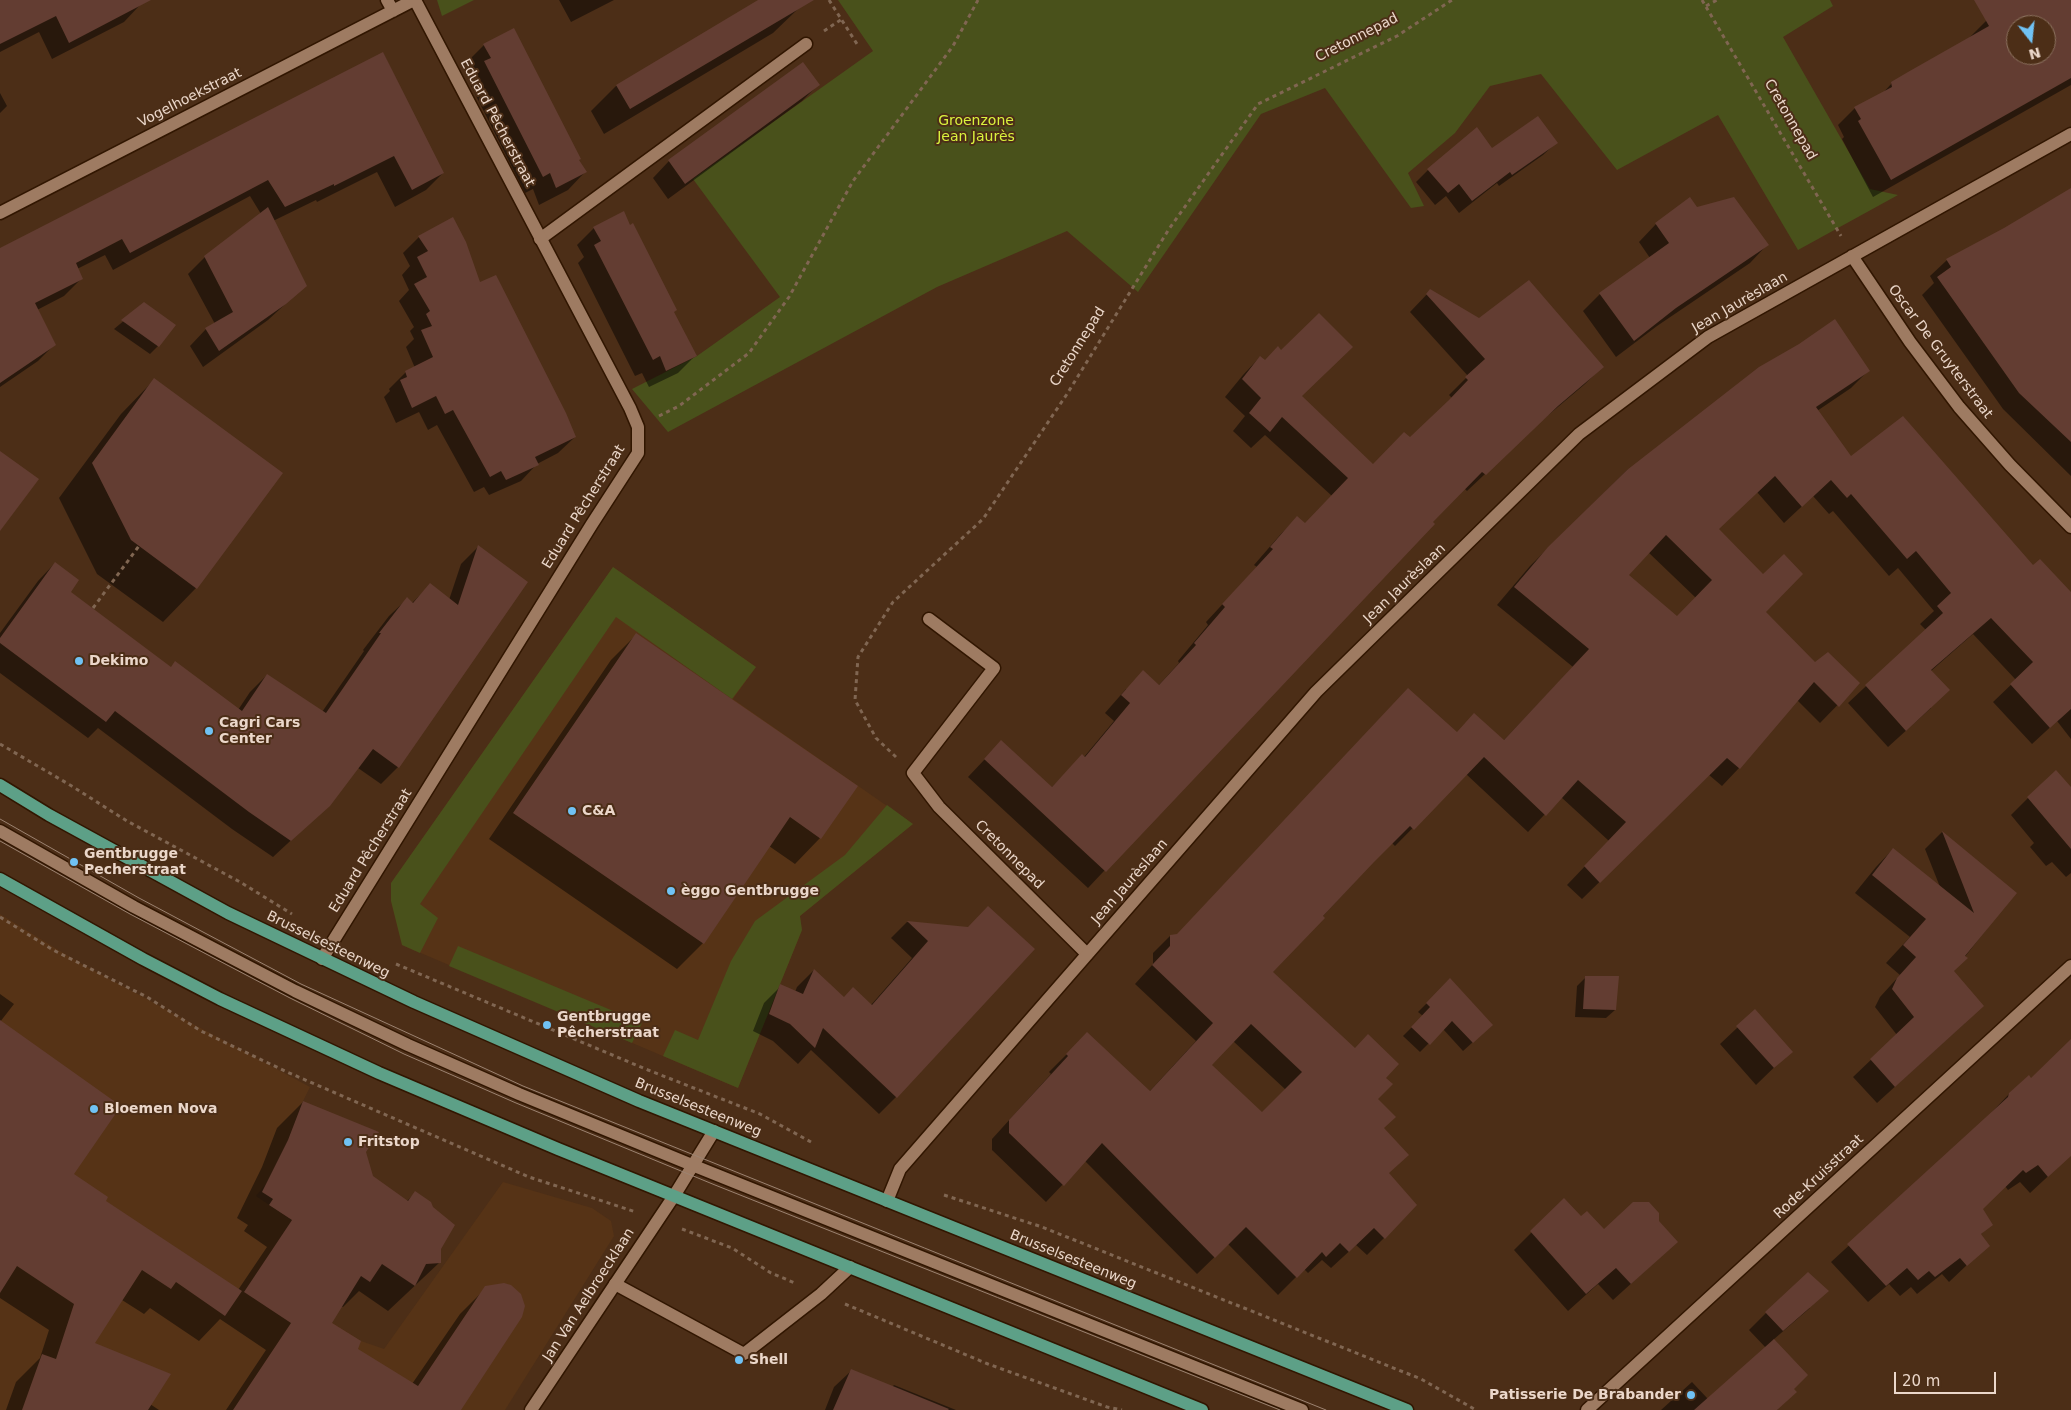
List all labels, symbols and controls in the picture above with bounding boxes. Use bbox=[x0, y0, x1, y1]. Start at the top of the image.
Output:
street label: Cretonnepad bbox=[1313, 10, 1401, 66]
north arrow bbox=[2006, 15, 2056, 65]
text: N bbox=[2027, 44, 2043, 63]
street label: Eduard Pêcherstraat bbox=[456, 56, 538, 190]
street label: Vogelhoekstraat bbox=[135, 65, 245, 131]
street label: Cretonnepad bbox=[1760, 77, 1820, 163]
park label: Groenzone Jean Jaurès bbox=[937, 113, 1015, 146]
street label: Jean Jaurèslaan bbox=[1689, 269, 1791, 337]
street label: Oscar De Gruyterstraat bbox=[1884, 282, 1996, 422]
street label: Cretonnepad bbox=[1047, 304, 1109, 390]
street label: Eduard Pêcherstraat bbox=[539, 442, 629, 572]
street label: Jean Jaurèslaan bbox=[1360, 541, 1450, 627]
place label: Dekimo bbox=[89, 653, 148, 669]
marker: Dekimo bbox=[73, 655, 85, 667]
place label: Cagri Cars Center bbox=[219, 715, 300, 748]
marker: Cagri Cars Center bbox=[203, 725, 215, 737]
street label: Eduard Pêcherstraat bbox=[326, 786, 416, 916]
place label: C&A bbox=[582, 803, 615, 819]
marker: C&A bbox=[566, 805, 578, 817]
street label: Cretonnepad bbox=[971, 817, 1047, 893]
street label: Jean Jaurèslaan bbox=[1088, 836, 1172, 928]
place label: Gentbrugge Pecherstraat bbox=[84, 846, 186, 879]
marker: Gentbrugge Pecherstraat bbox=[68, 856, 80, 868]
place label: èggo Gentbrugge bbox=[681, 883, 819, 899]
marker: èggo Gentbrugge bbox=[665, 885, 677, 897]
street label: Brusselsesteenweg bbox=[264, 908, 392, 982]
place label: Gentbrugge Pêcherstraat bbox=[557, 1009, 659, 1042]
marker: Gentbrugge Pêcherstraat bbox=[541, 1019, 553, 1031]
street label: Brusselsesteenweg bbox=[632, 1075, 764, 1141]
place label: Bloemen Nova bbox=[104, 1101, 217, 1117]
marker: Bloemen Nova bbox=[88, 1103, 100, 1115]
street label: Rode-Kruisstraat bbox=[1771, 1131, 1867, 1223]
place label: Fritstop bbox=[358, 1134, 420, 1150]
marker: Fritstop bbox=[342, 1136, 354, 1148]
street label: Jan Van Aelbroecklaan bbox=[540, 1225, 638, 1365]
street label: Brusselsesteenweg bbox=[1007, 1227, 1139, 1293]
place label: Shell bbox=[749, 1352, 788, 1368]
marker: Shell bbox=[733, 1354, 745, 1366]
scale bar bbox=[1896, 1362, 1998, 1394]
text: 20 m bbox=[1902, 1372, 1940, 1390]
place label: Patisserie De Brabander bbox=[1489, 1387, 1681, 1403]
marker: Patisserie De Brabander bbox=[1685, 1389, 1697, 1401]

